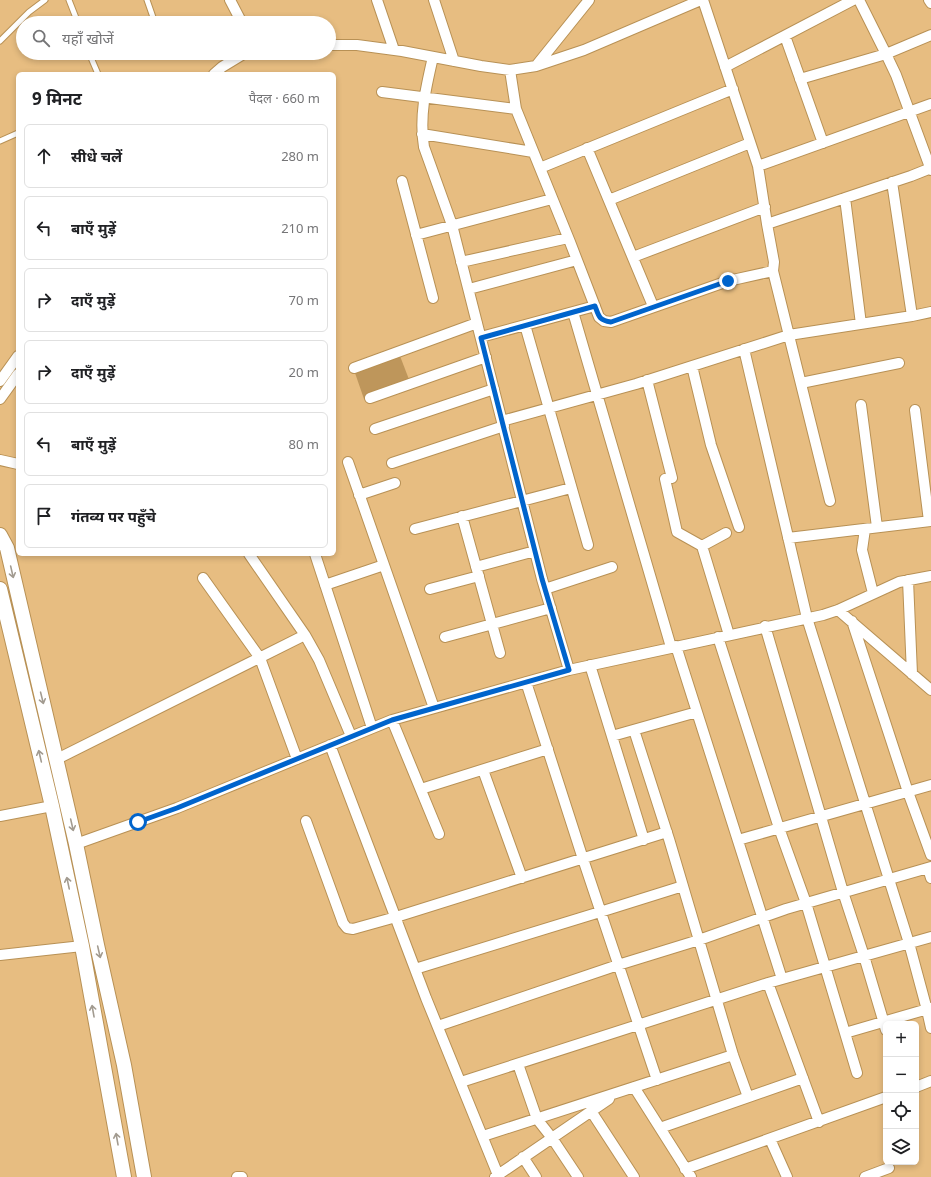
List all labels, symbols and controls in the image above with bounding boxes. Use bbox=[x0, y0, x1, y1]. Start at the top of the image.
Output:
search box bbox=[16, 16, 336, 60]
icon: search bbox=[30, 27, 52, 49]
text: यहाँ खोजें bbox=[62, 28, 114, 48]
text: 9 मिनट bbox=[32, 87, 82, 110]
text: पैदल · 660 m bbox=[249, 89, 320, 107]
icon: ahead bbox=[33, 145, 55, 167]
text: सीधे चलें bbox=[71, 146, 122, 166]
text: 280 m bbox=[281, 147, 319, 165]
icon: left bbox=[33, 217, 55, 239]
text: बाएँ मुड़ें bbox=[71, 218, 116, 238]
text: 210 m bbox=[281, 219, 319, 237]
route end bbox=[719, 272, 737, 290]
icon: right bbox=[33, 289, 55, 311]
text: दाएँ मुड़ें bbox=[71, 290, 115, 310]
text: 70 m bbox=[289, 291, 319, 309]
icon: right bbox=[33, 361, 55, 383]
text: दाएँ मुड़ें bbox=[71, 362, 115, 382]
text: 20 m bbox=[289, 363, 319, 381]
icon: left bbox=[33, 433, 55, 455]
text: बाएँ मुड़ें bbox=[71, 434, 116, 454]
text: 80 m bbox=[289, 435, 319, 453]
icon: arrive bbox=[33, 505, 55, 527]
text: गंतव्य पर पहुँचे bbox=[71, 506, 156, 526]
one-way arrow bbox=[8, 565, 16, 578]
one-way arrow bbox=[39, 691, 47, 704]
one-way arrow bbox=[36, 750, 43, 763]
route start bbox=[129, 813, 147, 831]
one-way arrow bbox=[69, 818, 77, 831]
one-way arrow bbox=[64, 877, 72, 890]
one-way arrow bbox=[95, 945, 103, 958]
one-way arrow bbox=[89, 1005, 97, 1018]
map controls bbox=[883, 1021, 919, 1165]
button: + bbox=[883, 1021, 919, 1057]
button: − bbox=[883, 1057, 919, 1093]
button: locate bbox=[883, 1093, 919, 1129]
button: layers bbox=[883, 1129, 919, 1165]
one-way arrow bbox=[113, 1133, 121, 1146]

